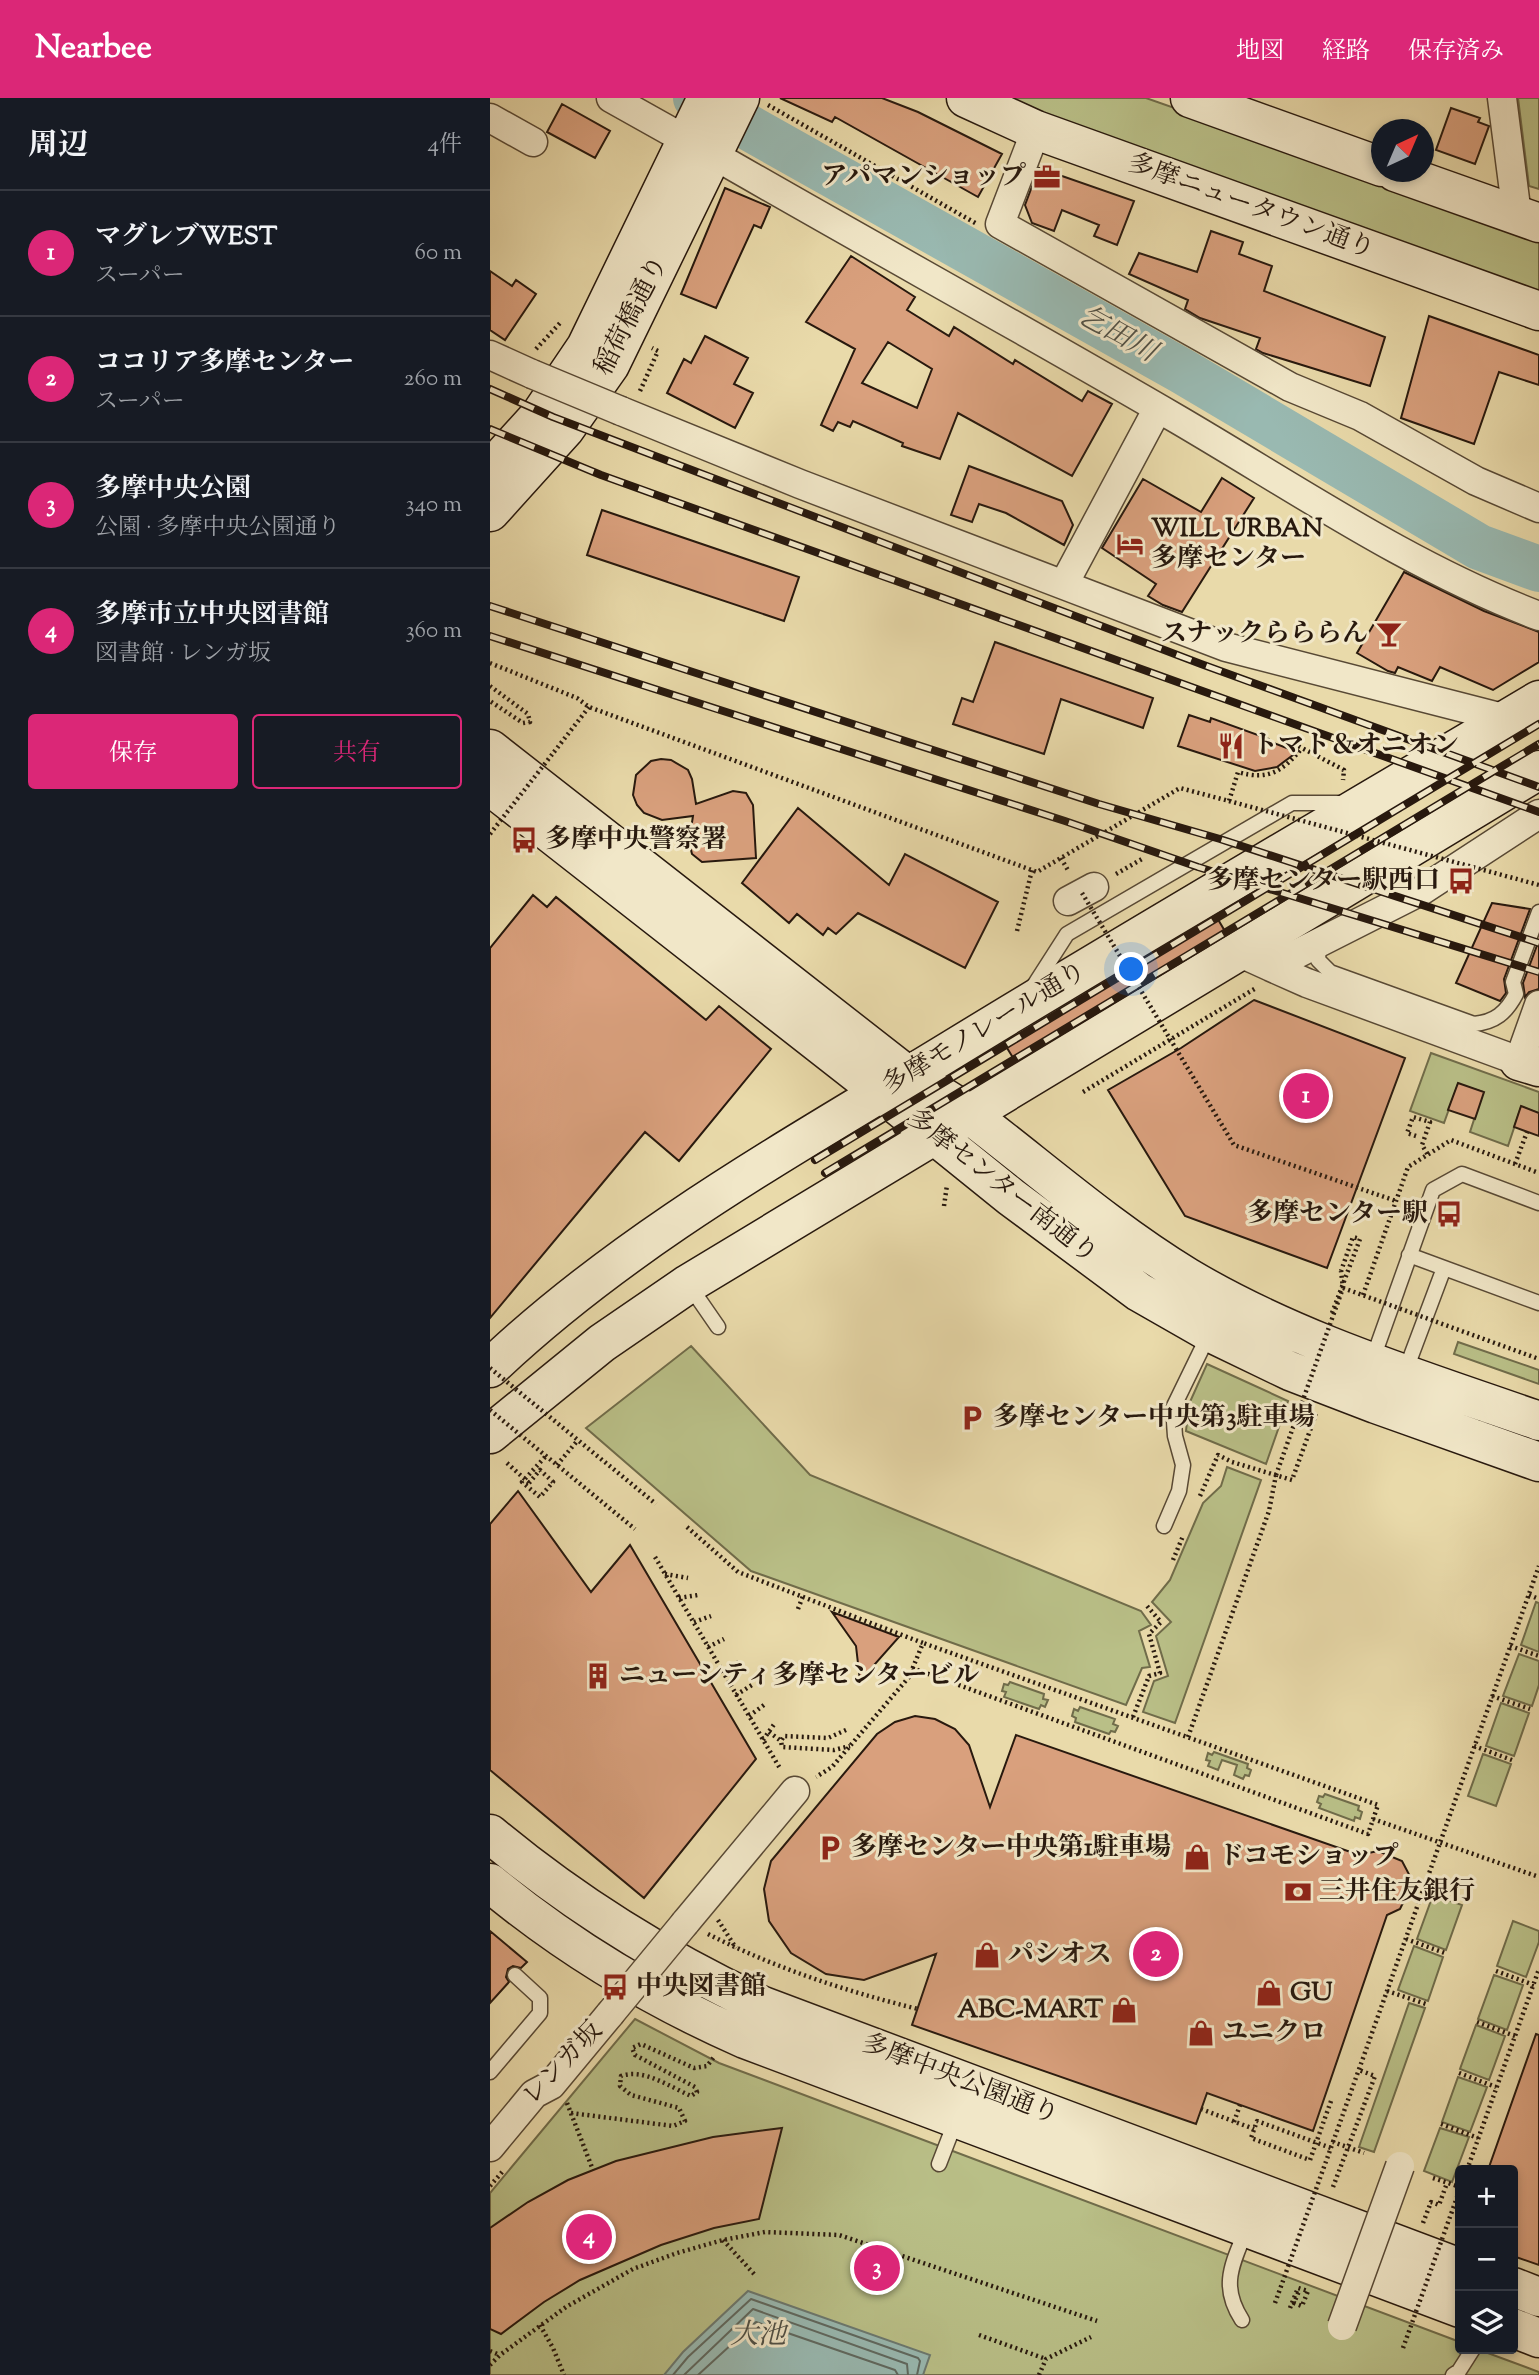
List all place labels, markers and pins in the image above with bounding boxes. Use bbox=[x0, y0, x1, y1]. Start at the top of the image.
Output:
place label: アパマンショップ bbox=[821, 159, 1026, 196]
office icon: アパマンショップ bbox=[1032, 162, 1062, 192]
place label: WILL URBAN 多摩センター bbox=[1151, 511, 1323, 578]
hotel icon: WILL URBAN 多摩センター bbox=[1115, 529, 1145, 559]
place label: スナックらららん bbox=[1161, 616, 1368, 653]
bar icon: スナックらららん bbox=[1374, 619, 1404, 649]
place label: トマト＆オニオン bbox=[1252, 728, 1459, 765]
restaurant icon: トマト＆オニオン bbox=[1216, 731, 1246, 761]
place label: 多摩中央警察署 bbox=[545, 822, 727, 859]
bus stop icon: 多摩中央警察署 bbox=[509, 825, 539, 855]
place label: 多摩センター駅西口 bbox=[1207, 863, 1440, 900]
bus stop icon: 多摩センター駅西口 bbox=[1446, 866, 1476, 896]
pin: 1 bbox=[1283, 1070, 1329, 1122]
place label: 多摩センター駅 bbox=[1247, 1196, 1428, 1233]
bus stop icon: 多摩センター駅 bbox=[1434, 1199, 1464, 1229]
place label: 多摩センター中央第3駐車場 bbox=[993, 1400, 1314, 1437]
parking icon: 多摩センター中央第3駐車場 bbox=[957, 1403, 987, 1433]
place label: ニューシティ多摩センタービル bbox=[619, 1658, 979, 1695]
building icon: ニューシティ多摩センタービル bbox=[583, 1661, 613, 1691]
place label: 多摩センター中央第1駐車場 bbox=[851, 1830, 1171, 1867]
parking icon: 多摩センター中央第1駐車場 bbox=[815, 1833, 845, 1863]
place label: ドコモショップ bbox=[1218, 1839, 1398, 1876]
shop icon: ドコモショップ bbox=[1182, 1842, 1212, 1872]
place label: 三井住友銀行 bbox=[1319, 1874, 1475, 1911]
bank icon: 三井住友銀行 bbox=[1283, 1877, 1313, 1907]
pin: 2 bbox=[1133, 1928, 1179, 1980]
place label: パシオス bbox=[1008, 1937, 1112, 1974]
shop icon: パシオス bbox=[972, 1940, 1002, 1970]
place label: 中央図書館 bbox=[636, 1969, 766, 2006]
bus stop icon: 中央図書館 bbox=[600, 1972, 630, 2002]
place label: GU bbox=[1290, 1975, 1333, 2012]
shop icon: GU bbox=[1254, 1978, 1284, 2008]
place label: ABC-MART bbox=[957, 1992, 1104, 2029]
shop icon: ABC-MART bbox=[1109, 1995, 1139, 2025]
place label: ユニクロ bbox=[1222, 2015, 1326, 2052]
shop icon: ユニクロ bbox=[1186, 2018, 1216, 2048]
pin: 4 bbox=[566, 2211, 612, 2263]
pin: 3 bbox=[854, 2242, 900, 2294]

